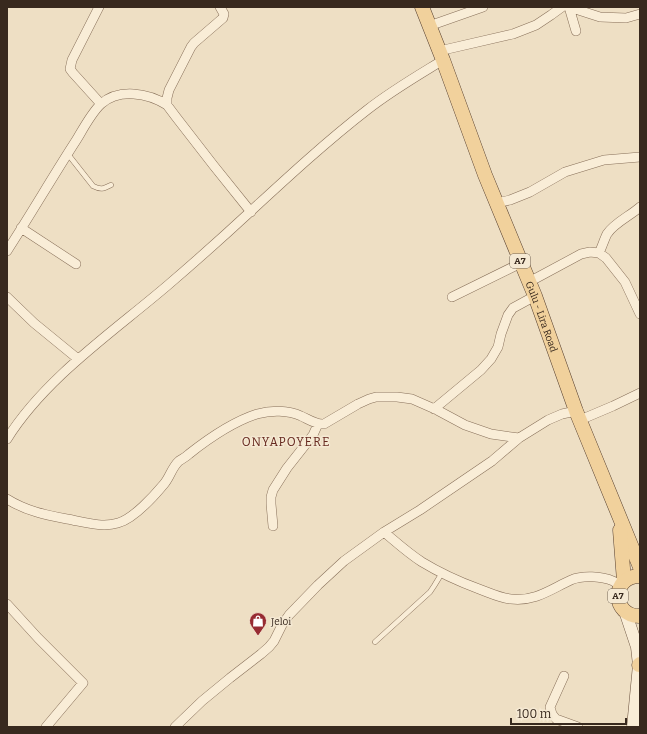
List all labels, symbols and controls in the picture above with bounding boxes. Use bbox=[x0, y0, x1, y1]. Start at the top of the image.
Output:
road number: A7 bbox=[510, 254, 530, 268]
street label: Gulu - Lira Road bbox=[523, 280, 560, 354]
district label: ONYAPOYERE bbox=[242, 435, 330, 449]
road number: A7 bbox=[608, 589, 628, 603]
shop icon: Jeloi bbox=[248, 611, 268, 636]
place label: Jeloi bbox=[270, 616, 291, 628]
scale bar bbox=[511, 700, 626, 726]
text: 100 m bbox=[517, 707, 552, 721]

